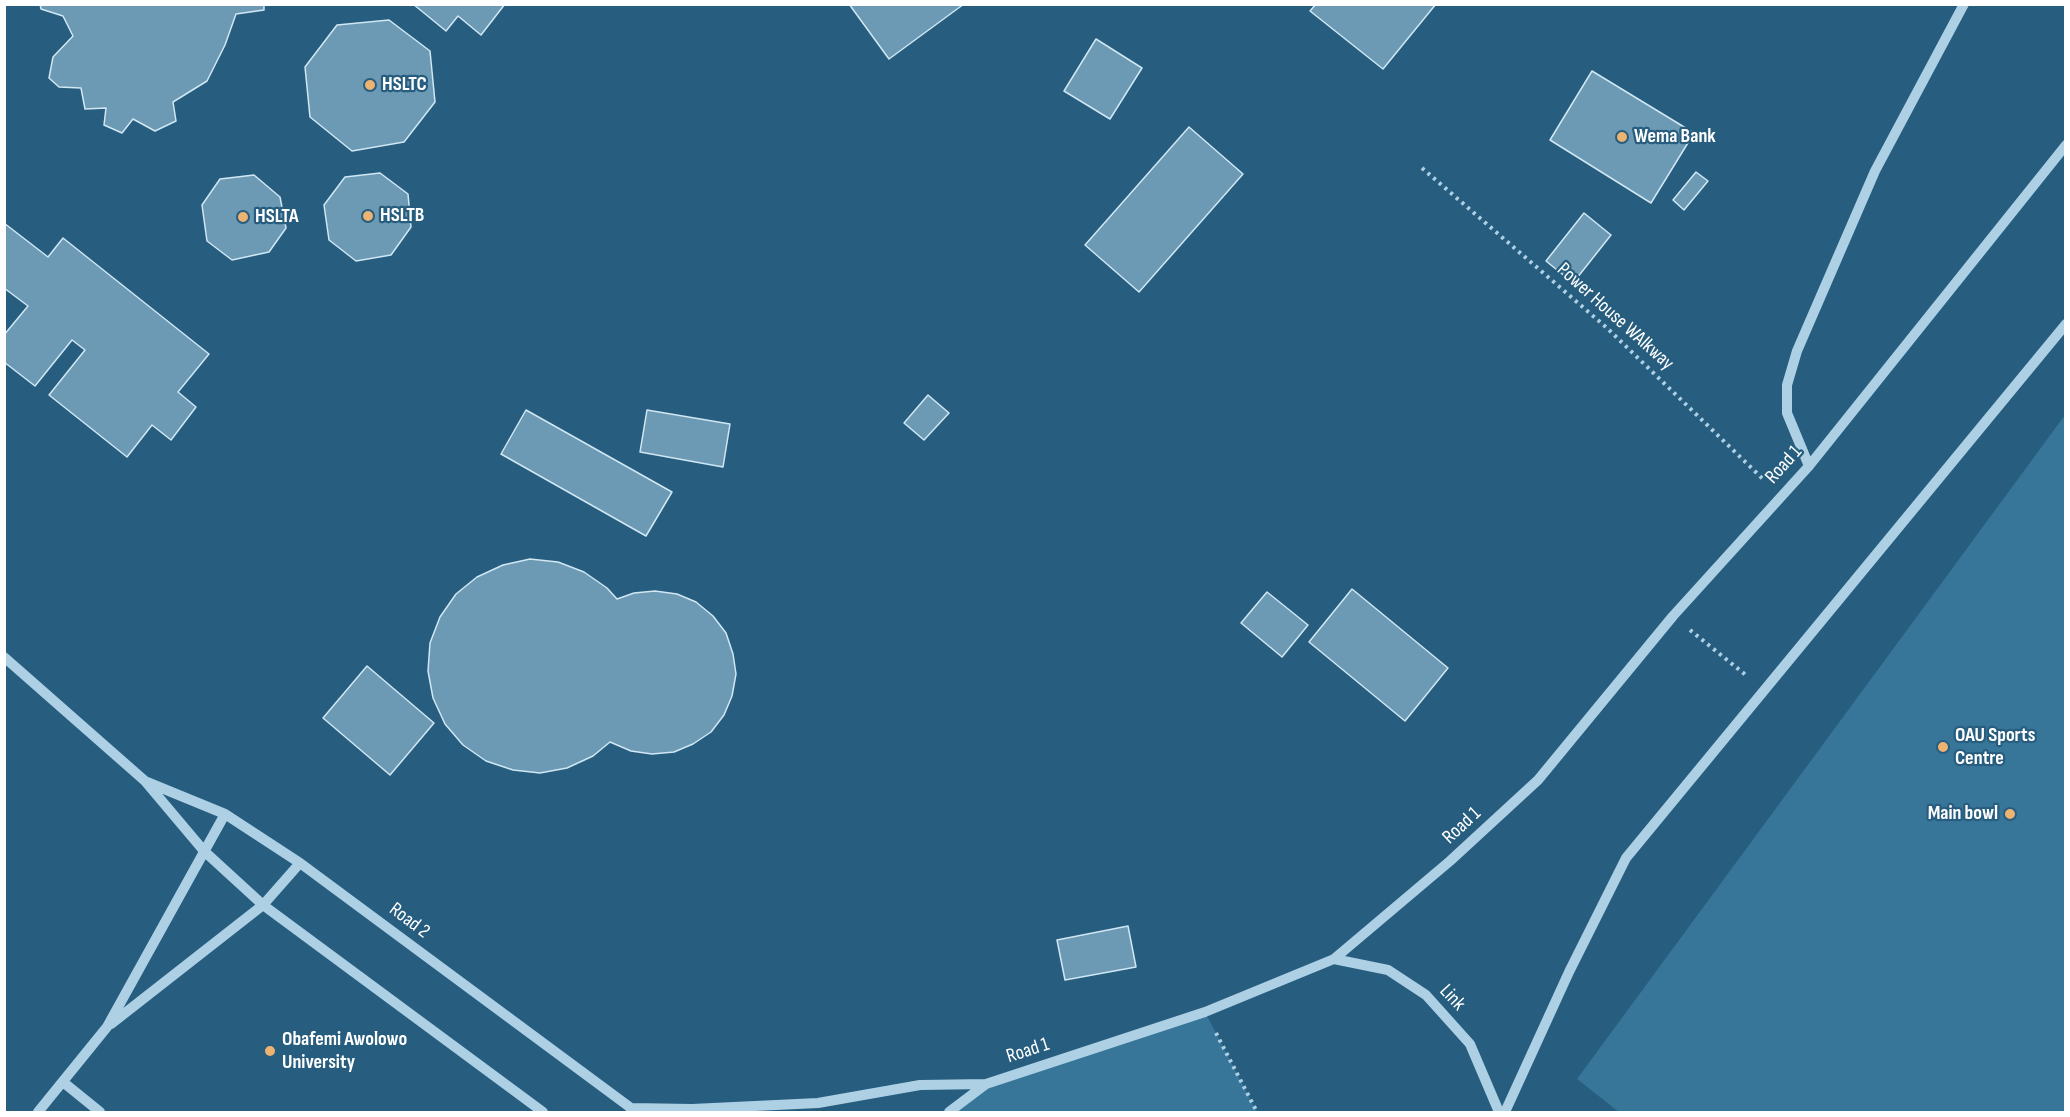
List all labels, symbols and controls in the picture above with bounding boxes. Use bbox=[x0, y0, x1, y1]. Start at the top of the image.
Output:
place label: HSLTC bbox=[382, 73, 427, 97]
marker: HSLTC bbox=[363, 78, 377, 92]
place label: Wema Bank bbox=[1634, 125, 1716, 149]
marker: Wema Bank bbox=[1615, 130, 1629, 144]
place label: HSLTB bbox=[380, 204, 424, 228]
place label: HSLTA bbox=[255, 205, 298, 229]
marker: HSLTB bbox=[361, 209, 375, 223]
marker: HSLTA bbox=[236, 210, 250, 224]
street label: Power House WAlkway bbox=[1552, 258, 1678, 376]
street label: Road 1 bbox=[1761, 441, 1807, 489]
place label: OAU Sports Centre bbox=[1955, 724, 2035, 771]
marker: OAU Sports Centre bbox=[1936, 740, 1950, 754]
street label: Road 1 bbox=[1438, 802, 1486, 850]
place label: Main bowl bbox=[1928, 802, 1998, 826]
marker: Main bowl bbox=[2003, 807, 2017, 821]
street label: Road 2 bbox=[384, 898, 434, 944]
street label: Link bbox=[1434, 980, 1470, 1016]
place label: Obafemi Awolowo University bbox=[282, 1028, 407, 1075]
street label: Road 1 bbox=[1004, 1033, 1052, 1069]
marker: Obafemi Awolowo University bbox=[263, 1044, 277, 1058]

